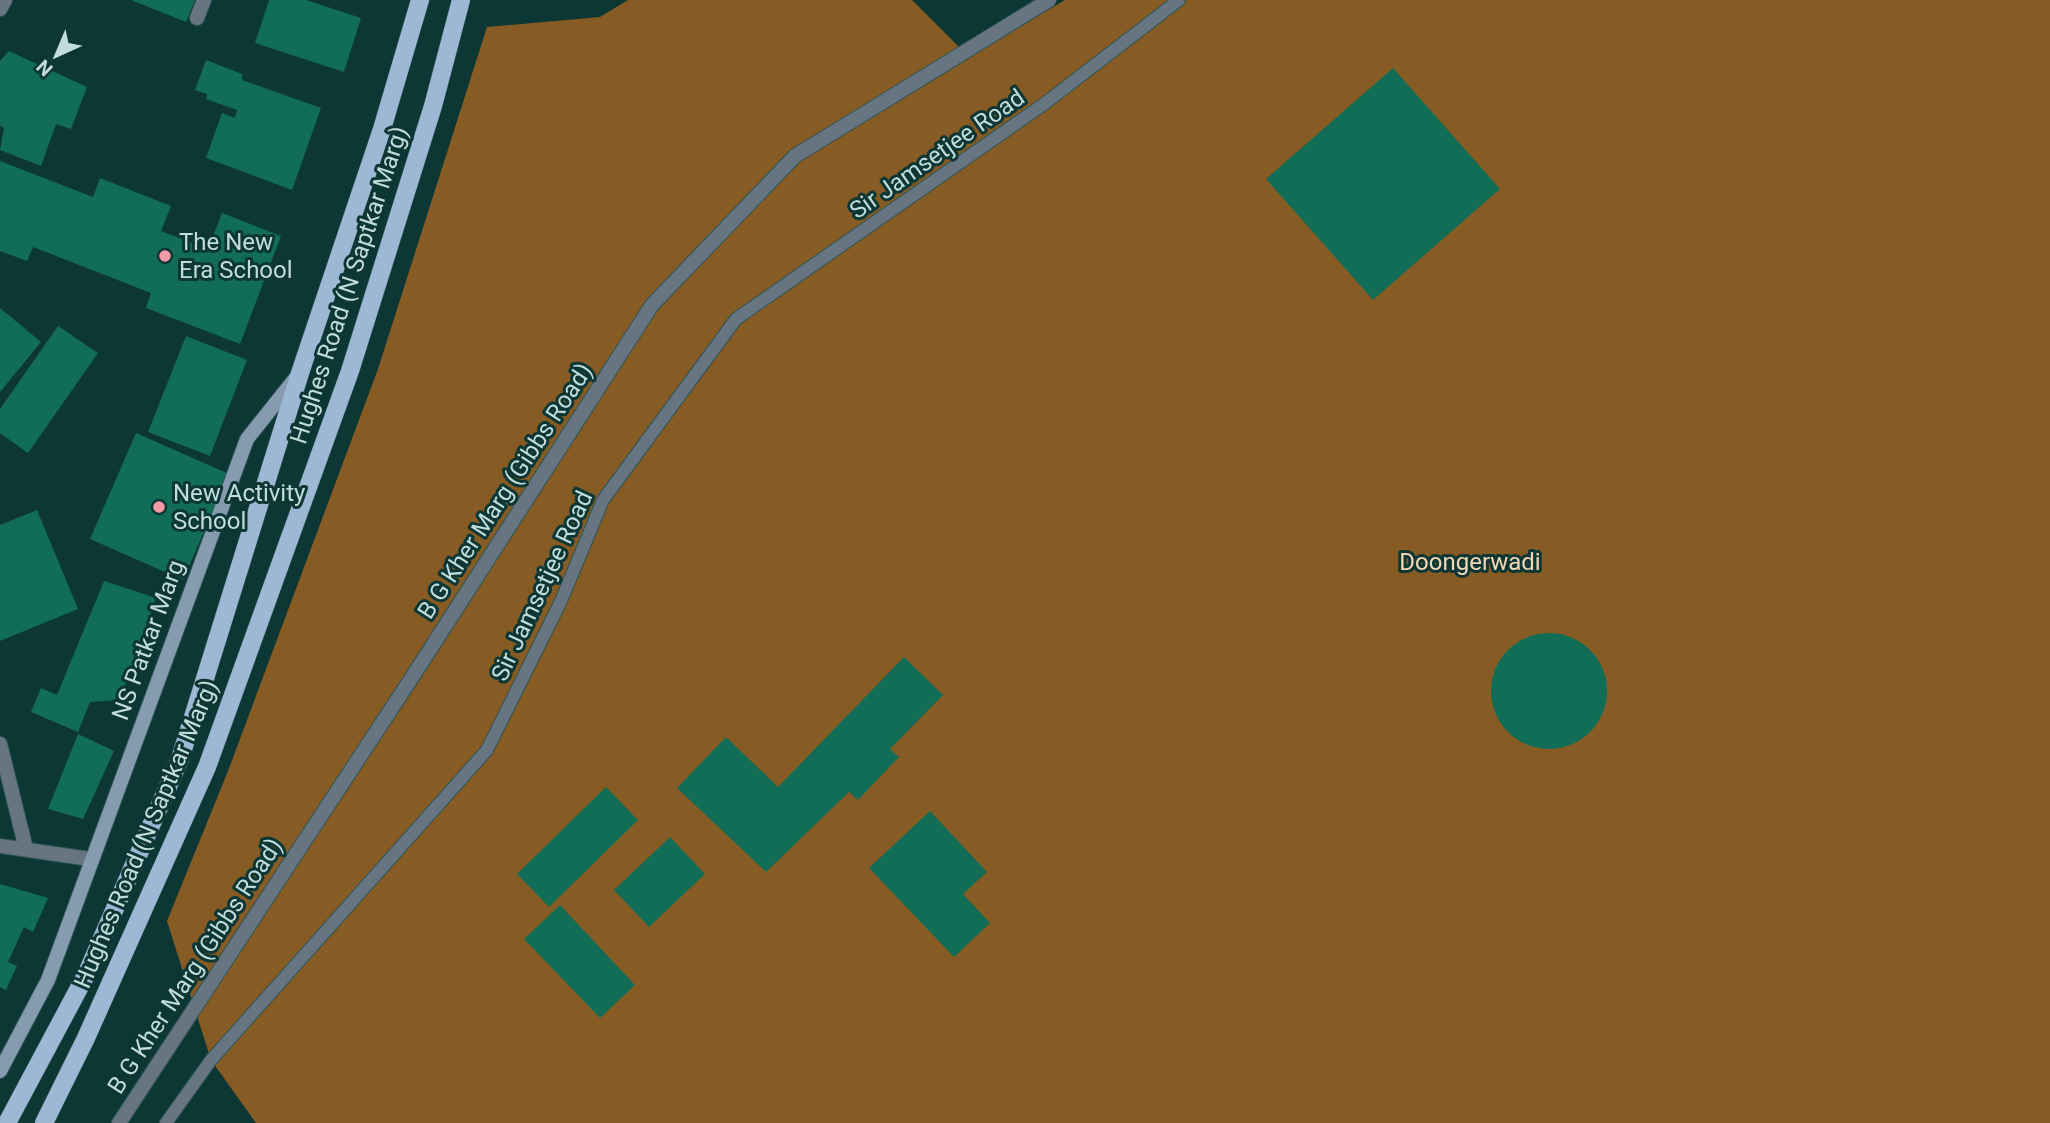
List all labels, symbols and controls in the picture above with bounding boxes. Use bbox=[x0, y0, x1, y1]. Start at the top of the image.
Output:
north arrow bbox=[21, 21, 91, 91]
text: N bbox=[32, 55, 57, 81]
street label: Sir Jamsetjee Road bbox=[844, 83, 1030, 225]
street label: Hughes Road (N Saptkar Marg) bbox=[284, 123, 414, 447]
place label: The New Era School bbox=[179, 228, 293, 284]
marker: The New Era School bbox=[157, 248, 173, 264]
street label: B G Kher Marg (Gibbs Road) bbox=[412, 358, 598, 624]
place label: New Activity School bbox=[173, 479, 306, 535]
street label: Sir Jamsetjee Road bbox=[486, 486, 598, 686]
marker: New Activity School bbox=[151, 499, 167, 515]
park label: Doongerwadi bbox=[1399, 548, 1541, 576]
street label: NS Patkar Marg bbox=[106, 556, 190, 724]
street label: Hughes Road (N Saptkar Marg) bbox=[68, 676, 224, 992]
street label: B G Kher Marg (Gibbs Road) bbox=[102, 833, 288, 1099]

